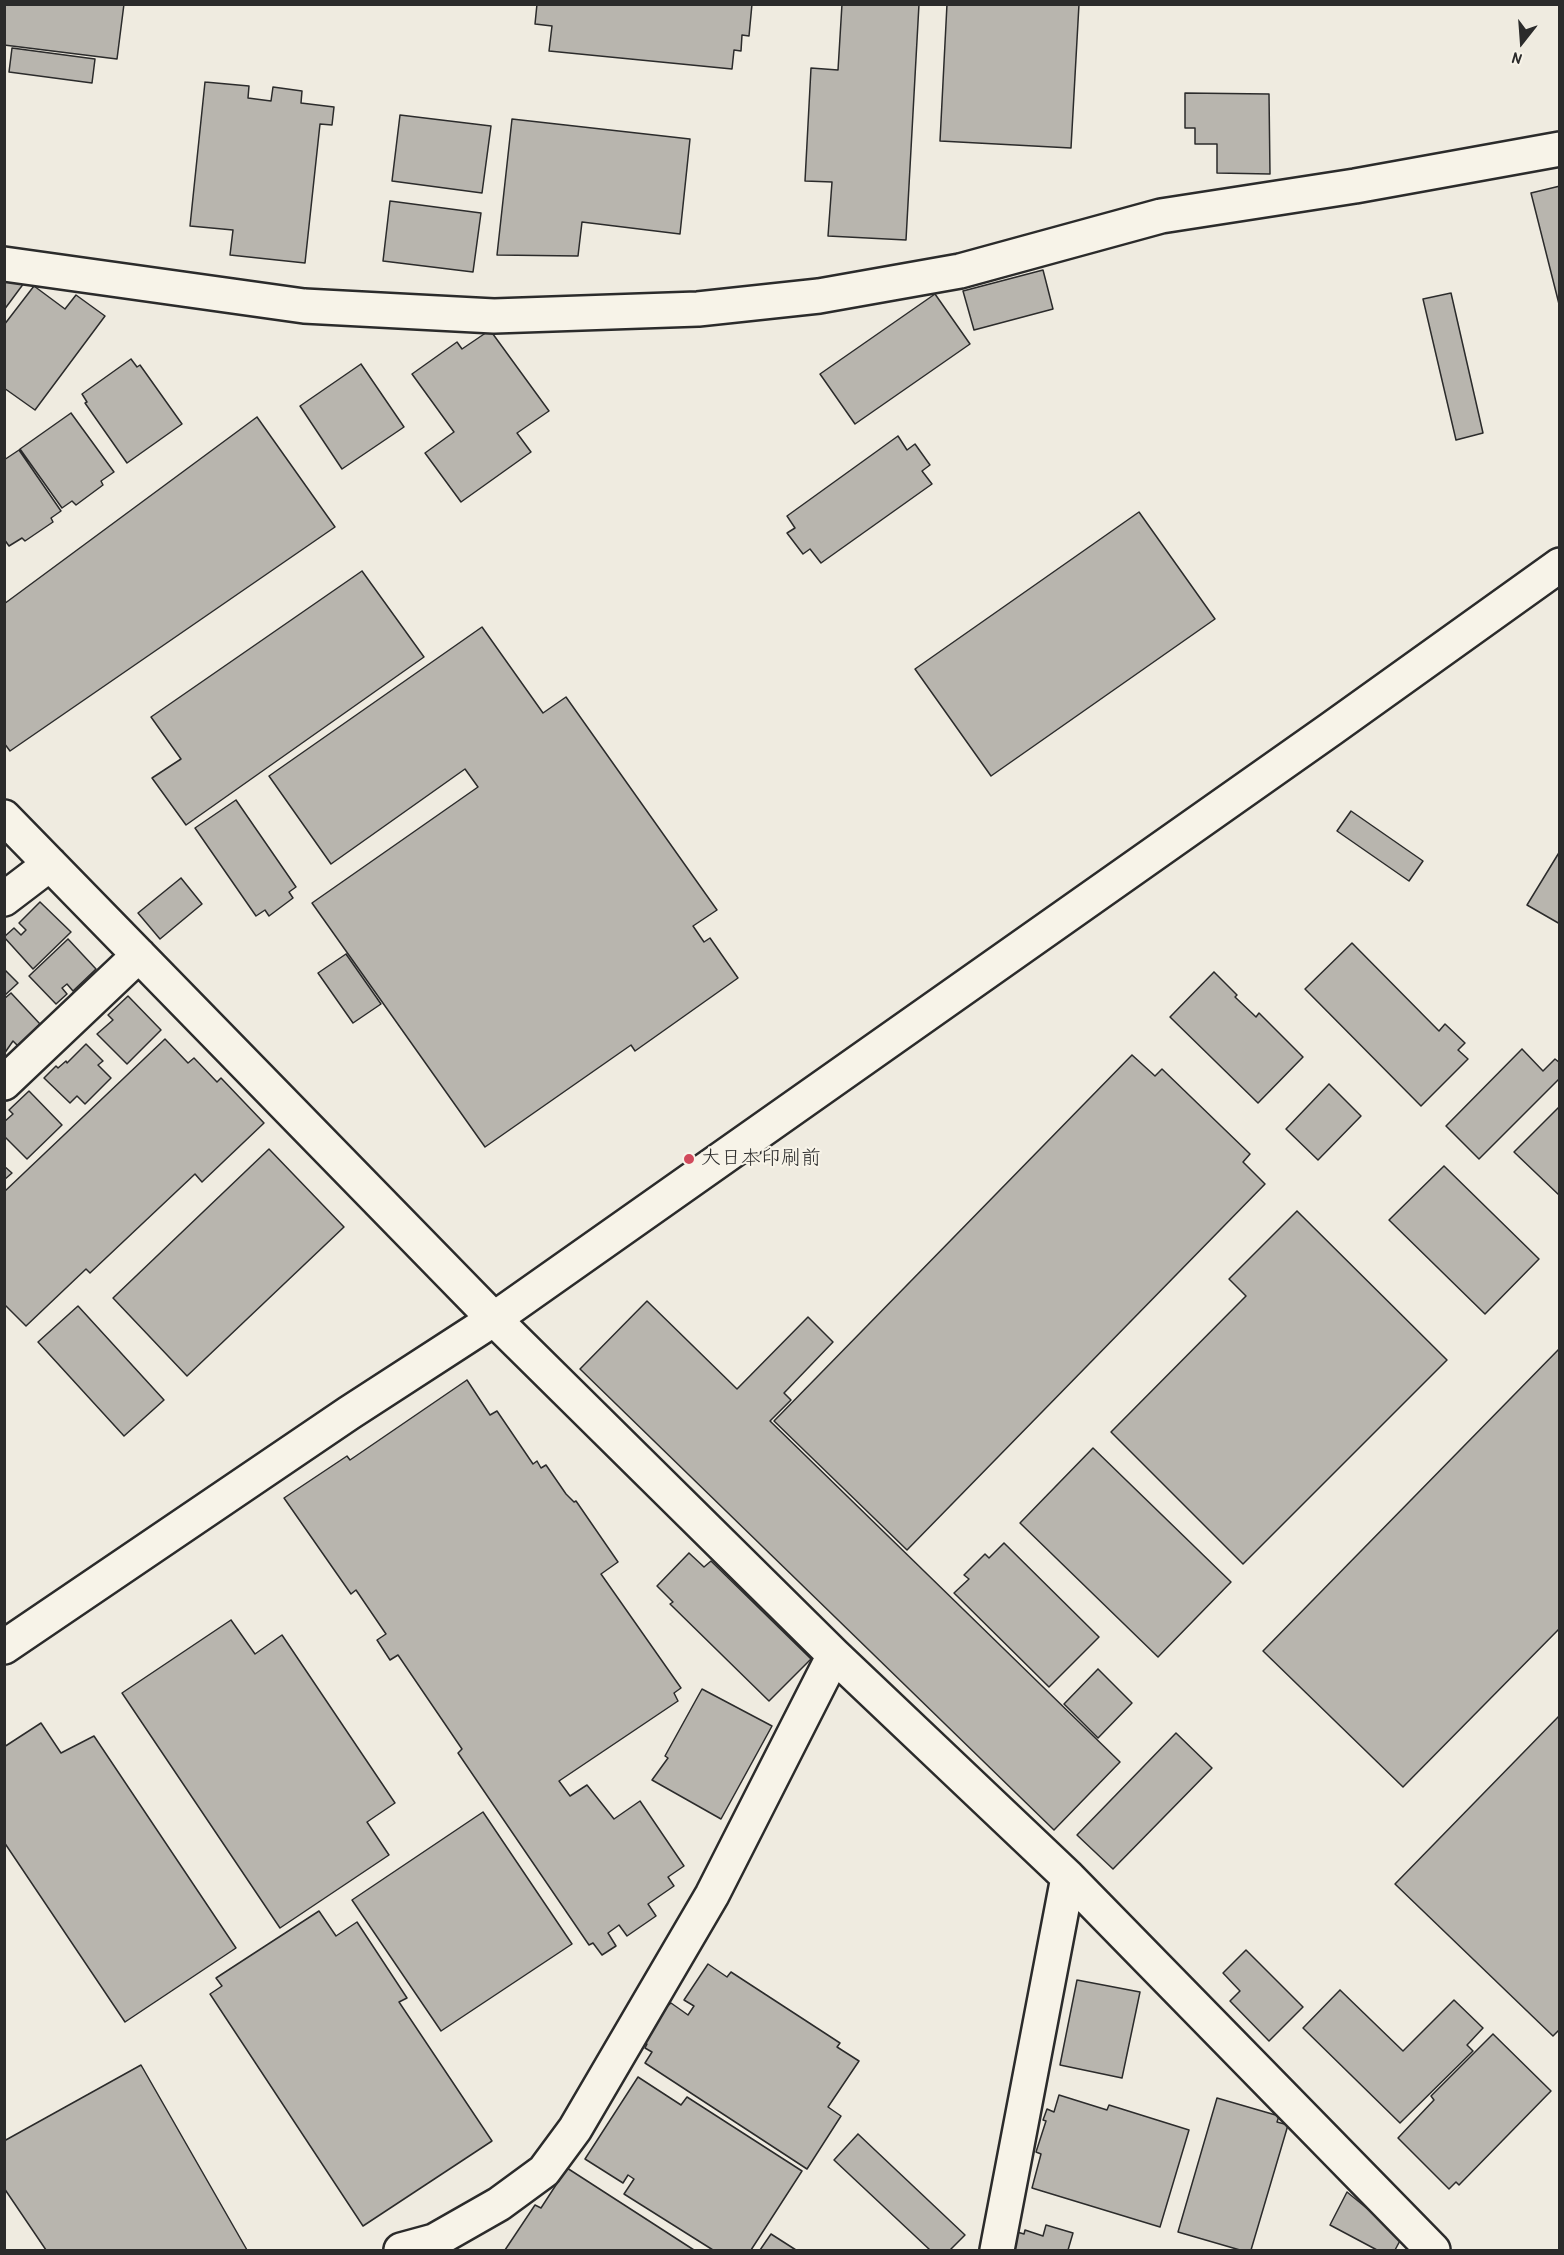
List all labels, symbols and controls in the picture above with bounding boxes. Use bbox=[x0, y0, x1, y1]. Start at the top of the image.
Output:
north arrow bbox=[1492, 12, 1552, 72]
text: N bbox=[1509, 47, 1524, 71]
place label: 大日本印刷前 bbox=[701, 1147, 821, 1171]
marker: 大日本印刷前 bbox=[682, 1152, 696, 1166]

